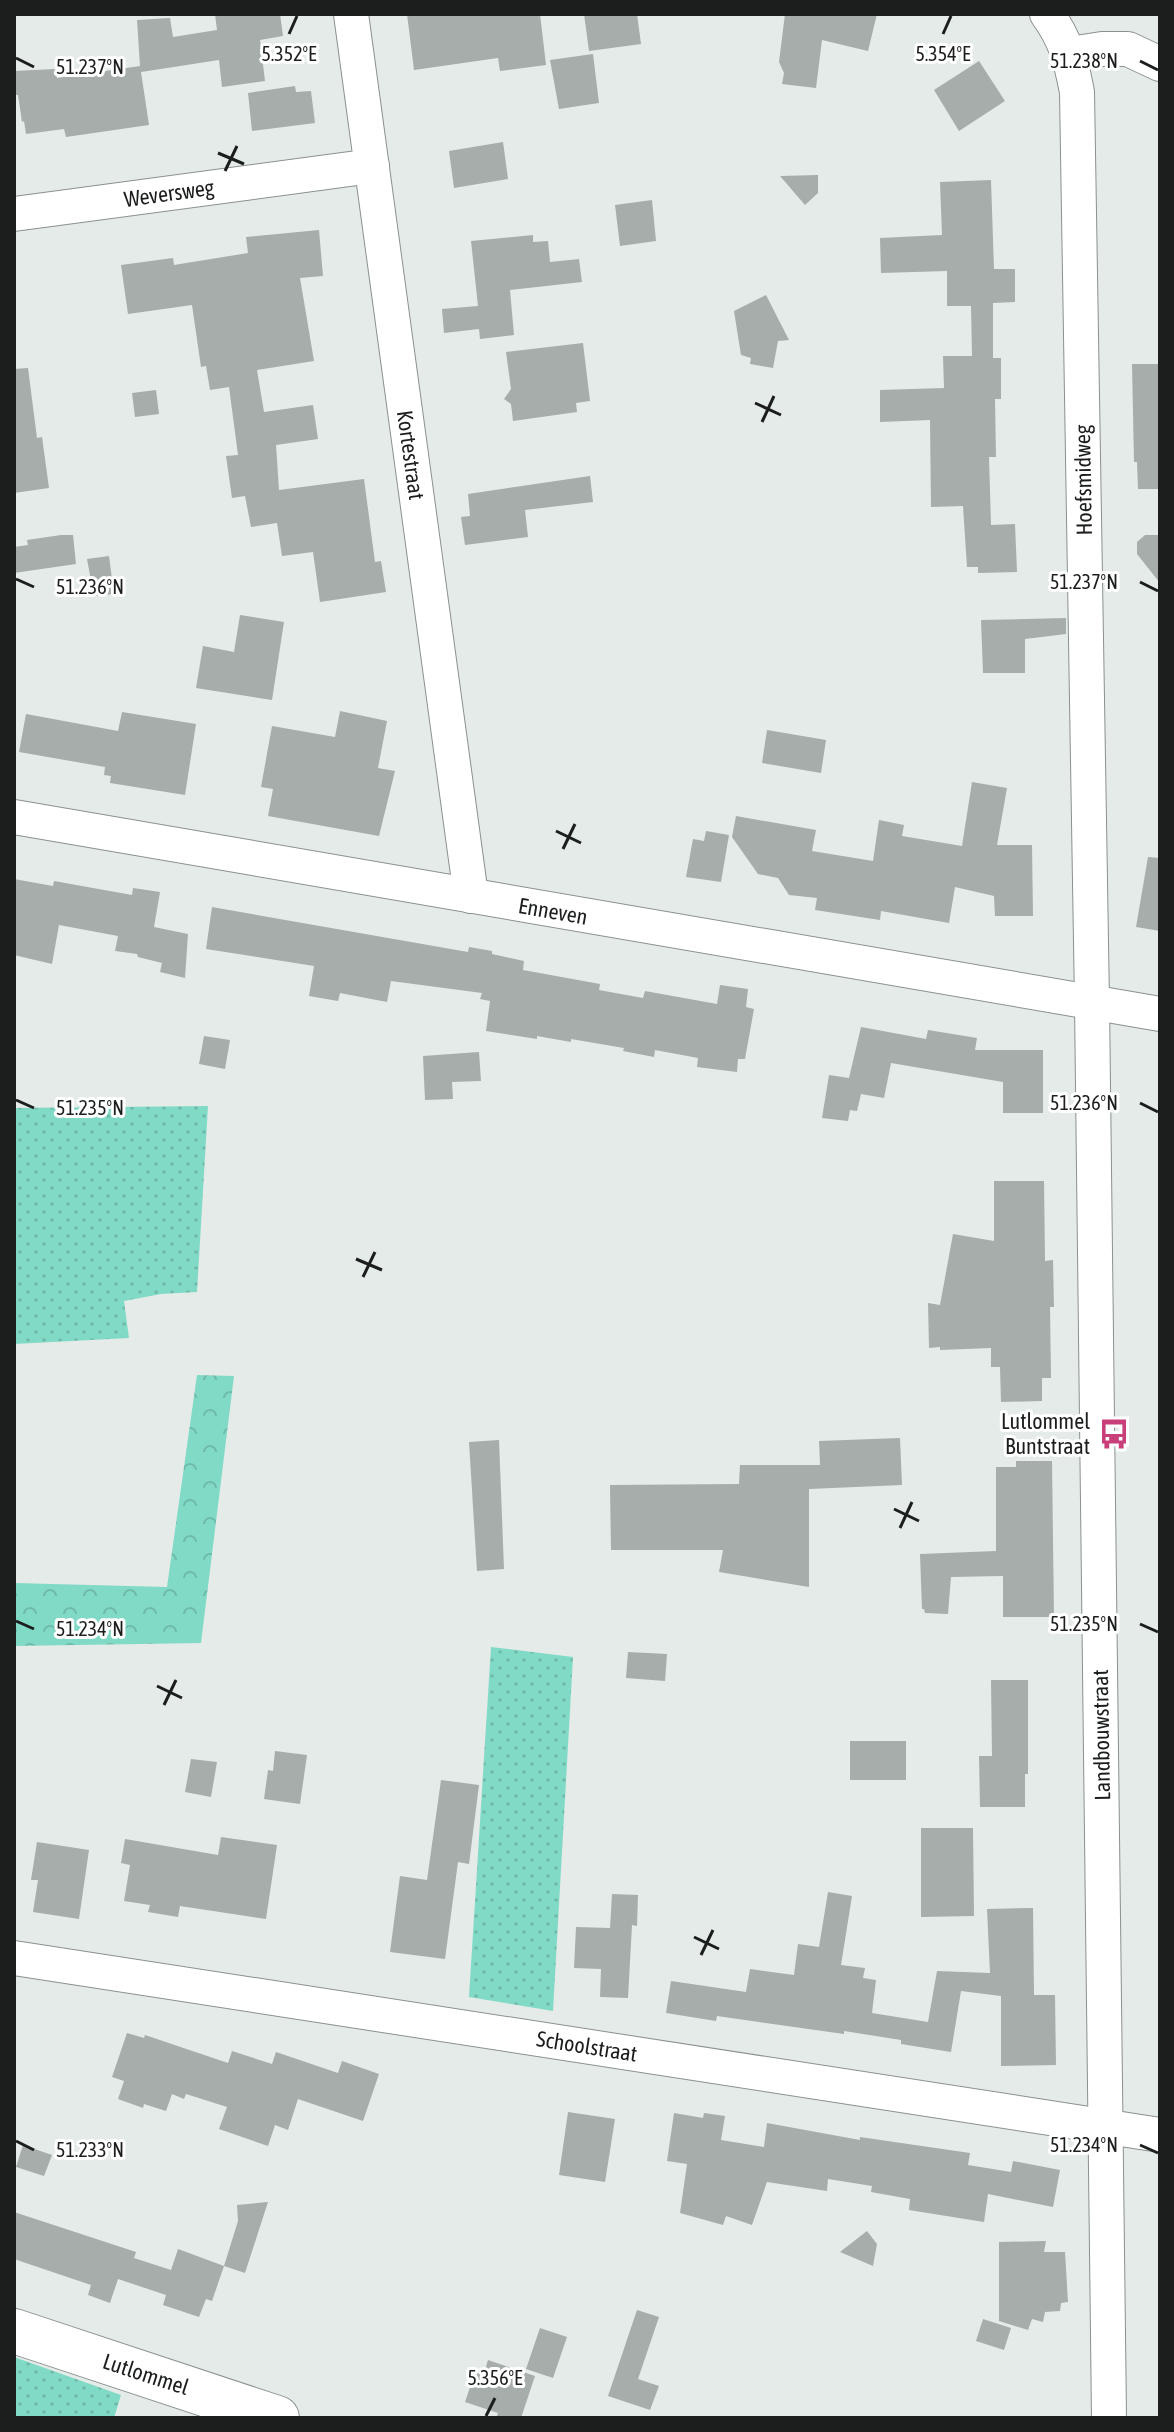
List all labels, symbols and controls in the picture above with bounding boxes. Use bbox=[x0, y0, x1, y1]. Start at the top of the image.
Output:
text: 5.352°E bbox=[261, 42, 317, 65]
text: 5.354°E bbox=[915, 42, 971, 65]
text: 51.238°N bbox=[1050, 49, 1118, 72]
text: 51.237°N bbox=[56, 55, 124, 78]
street label: Weversweg bbox=[122, 174, 216, 212]
street label: Kortestraat bbox=[392, 409, 430, 501]
street label: Hoefsmidweg bbox=[1069, 424, 1097, 536]
text: 51.237°N bbox=[1050, 570, 1118, 593]
text: 51.236°N bbox=[56, 575, 124, 598]
street label: Enneven bbox=[516, 892, 590, 930]
text: 51.236°N bbox=[1050, 1091, 1118, 1114]
text: 51.235°N bbox=[56, 1096, 124, 1119]
place label: Lutlommel Buntstraat bbox=[1001, 1408, 1090, 1459]
bus stop icon: Lutlommel Buntstraat bbox=[1097, 1417, 1131, 1451]
text: 51.235°N bbox=[1050, 1612, 1118, 1635]
text: 51.234°N bbox=[56, 1617, 124, 1640]
street label: Landbouwstraat bbox=[1087, 1669, 1115, 1801]
street label: Schoolstraat bbox=[535, 2025, 639, 2067]
text: 51.234°N bbox=[1050, 2133, 1118, 2156]
text: 51.233°N bbox=[56, 2138, 124, 2161]
street label: Lutlommel bbox=[100, 2348, 192, 2400]
text: 5.356°E bbox=[467, 2366, 523, 2389]

